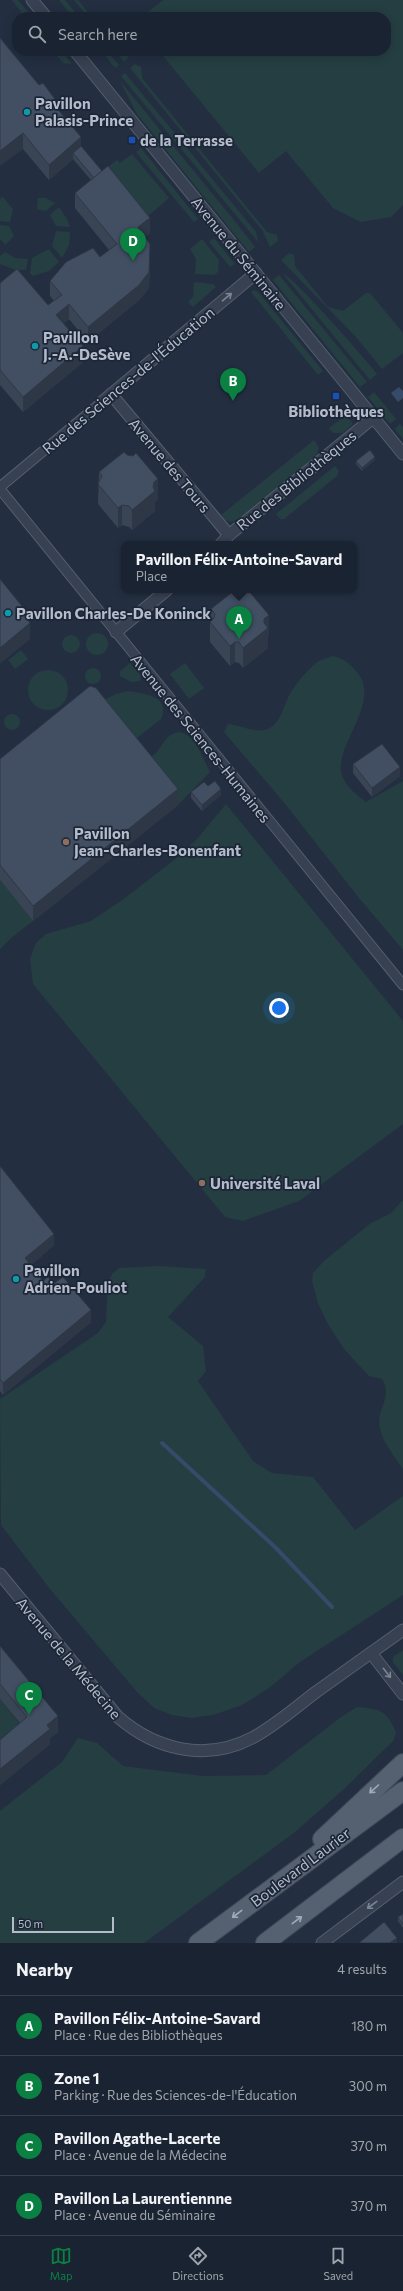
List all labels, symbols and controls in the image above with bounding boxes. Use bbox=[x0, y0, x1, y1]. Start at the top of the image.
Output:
search box bbox=[12, 12, 391, 56]
icon: search bbox=[26, 23, 48, 45]
text: Search here bbox=[58, 25, 137, 43]
place label: Pavillon Palasis-Prince bbox=[35, 94, 133, 129]
marker: Pavillon Palasis-Prince bbox=[22, 107, 32, 117]
place label: de la Terrasse bbox=[140, 131, 233, 149]
marker: de la Terrasse bbox=[127, 135, 137, 145]
street label: Avenue du Séminaire bbox=[188, 193, 290, 313]
pin: D bbox=[120, 228, 146, 261]
one-way arrow bbox=[222, 293, 232, 302]
street label: Rue des Sciences-de-l'Éducation bbox=[38, 302, 218, 457]
place label: Pavillon J.-A.-DeSève bbox=[43, 328, 130, 363]
marker: Pavillon J.-A.-DeSève bbox=[30, 341, 40, 351]
pin: B bbox=[220, 368, 246, 401]
marker: Bibliothèques bbox=[331, 391, 341, 401]
place label: Bibliothèques bbox=[288, 402, 384, 420]
street label: Avenue des Tours bbox=[125, 414, 215, 516]
street label: Rue des Bibliothèques bbox=[232, 426, 360, 534]
popup bbox=[121, 541, 357, 593]
text: Pavillon Félix-Antoine-Savard bbox=[136, 550, 342, 568]
text: Place bbox=[136, 568, 167, 584]
place label: Pavillon Charles-De Koninck bbox=[16, 604, 211, 622]
pin: A bbox=[226, 606, 252, 639]
marker: Pavillon Charles-De Koninck bbox=[3, 608, 13, 618]
street label: Avenue des Sciences-Humaines bbox=[127, 650, 275, 826]
place label: Pavillon Jean-Charles-Bonenfant bbox=[74, 824, 241, 859]
marker: Pavillon Jean-Charles-Bonenfant bbox=[61, 837, 71, 847]
your location bbox=[269, 998, 289, 1018]
place label: Université Laval bbox=[210, 1174, 320, 1192]
marker: Université Laval bbox=[197, 1178, 207, 1188]
place label: Pavillon Adrien-Pouliot bbox=[24, 1261, 127, 1296]
marker: Pavillon Adrien-Pouliot bbox=[11, 1274, 21, 1284]
street label: Avenue de la Médecine bbox=[13, 1593, 125, 1723]
one-way arrow bbox=[383, 1668, 391, 1679]
pin: C bbox=[16, 1682, 42, 1715]
one-way arrow bbox=[369, 1784, 379, 1793]
street label: Boulevard Laurier bbox=[247, 1824, 353, 1910]
one-way arrow bbox=[366, 1901, 377, 1910]
one-way arrow bbox=[231, 1910, 242, 1918]
scale bar bbox=[12, 1915, 114, 1934]
one-way arrow bbox=[291, 1915, 302, 1924]
text: 50 m bbox=[18, 1917, 43, 1930]
text: Nearby bbox=[16, 1959, 73, 1980]
text: 4 results bbox=[337, 1961, 387, 1977]
text: Pavillon Félix-Antoine-Savard bbox=[54, 2009, 261, 2027]
text: A bbox=[24, 2018, 34, 2034]
text: 180 m bbox=[351, 2018, 387, 2034]
text: Place · Rue des Bibliothèques bbox=[54, 2027, 223, 2043]
text: Zone 1 bbox=[54, 2069, 100, 2087]
text: B bbox=[25, 2078, 33, 2094]
text: 300 m bbox=[349, 2078, 387, 2094]
text: Parking · Rue des Sciences-de-l'Éducation bbox=[54, 2087, 297, 2103]
text: Pavillon Agathe-Lacerte bbox=[54, 2129, 220, 2147]
text: C bbox=[25, 2138, 33, 2154]
text: 370 m bbox=[350, 2138, 387, 2154]
text: Place · Avenue de la Médecine bbox=[54, 2147, 227, 2163]
text: Pavillon La Laurentiennne bbox=[54, 2189, 232, 2207]
text: D bbox=[24, 2198, 34, 2214]
text: 370 m bbox=[350, 2198, 387, 2214]
text: Place · Avenue du Séminaire bbox=[54, 2207, 215, 2223]
tab: Map bbox=[50, 2245, 73, 2282]
tab: Directions bbox=[172, 2245, 224, 2282]
tab: Saved bbox=[323, 2245, 353, 2282]

